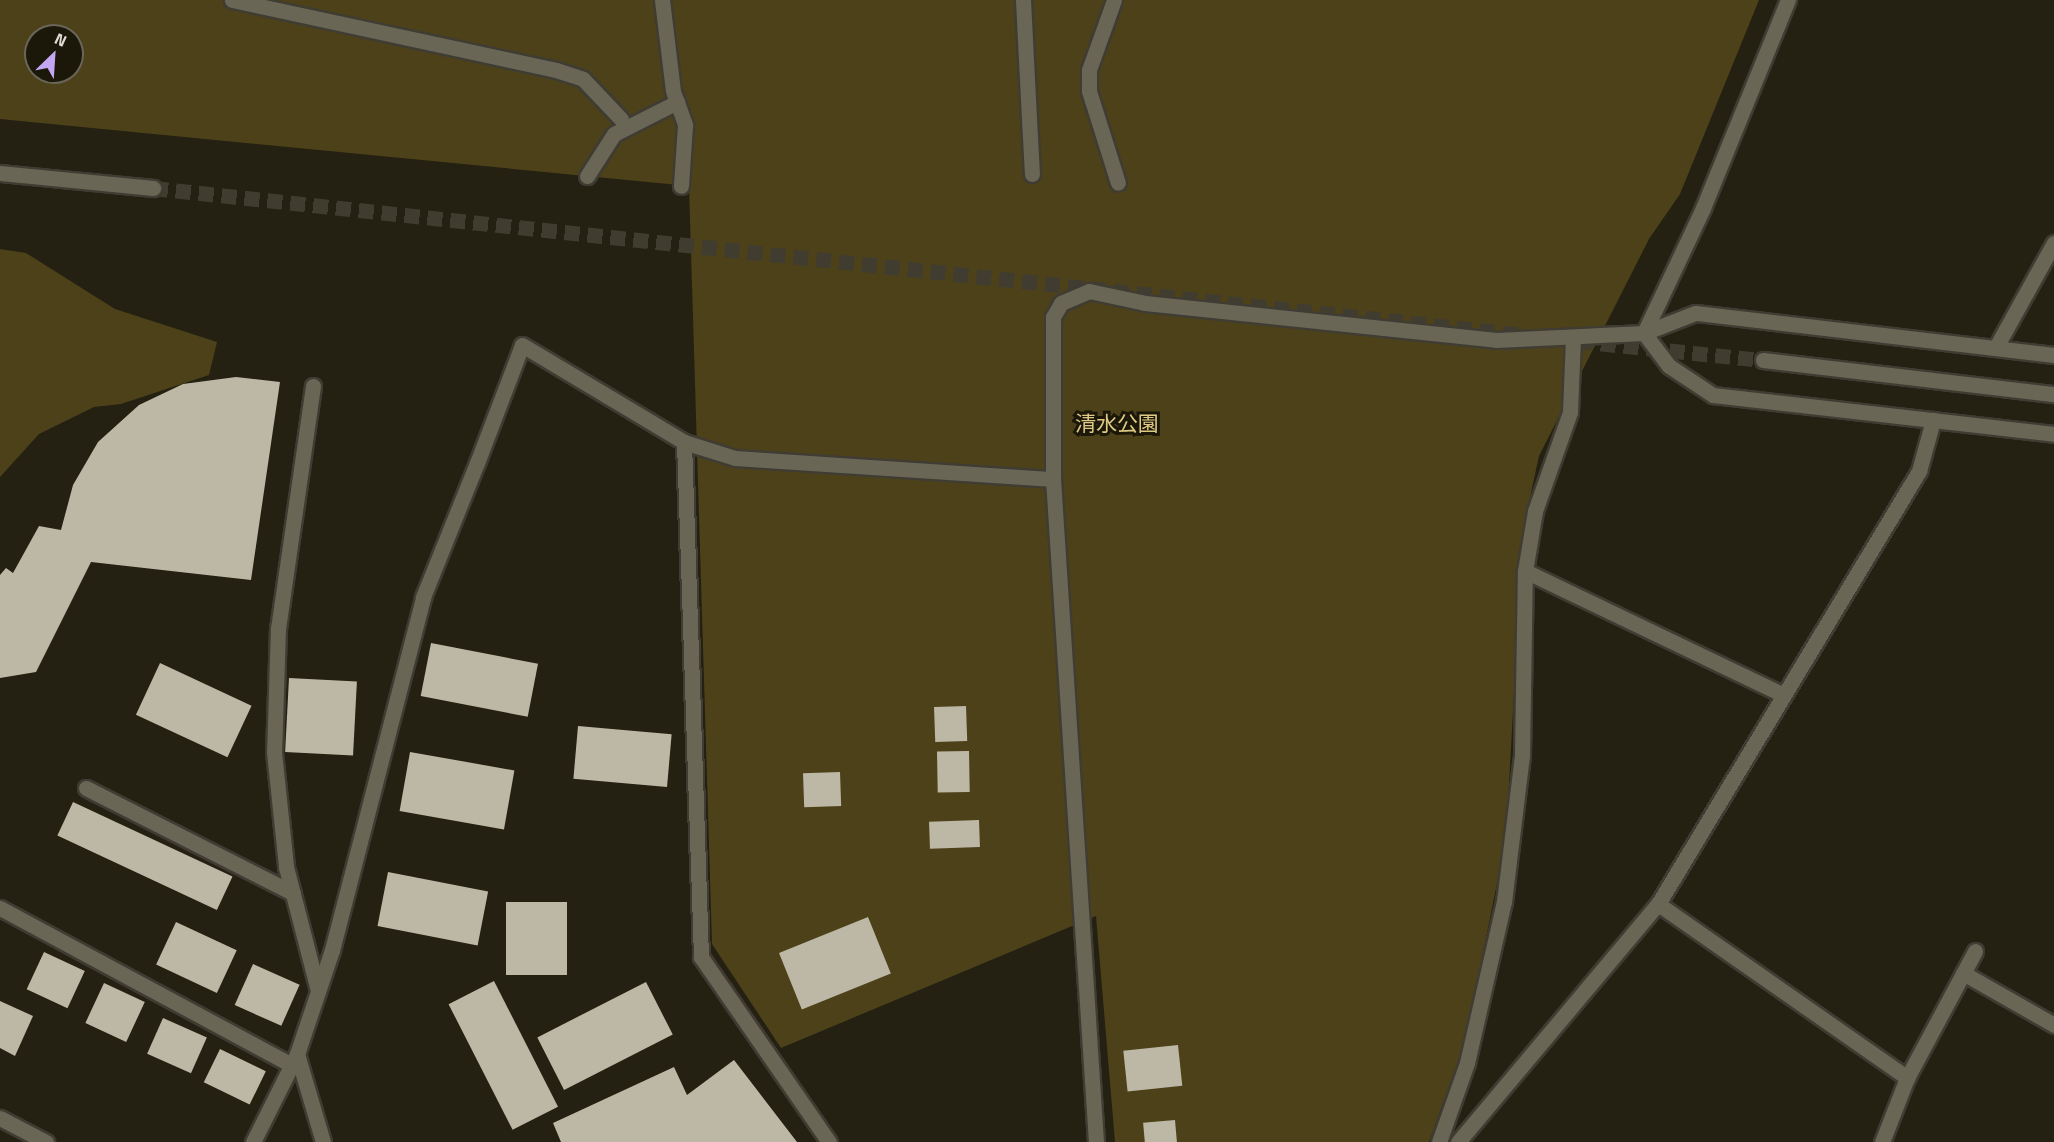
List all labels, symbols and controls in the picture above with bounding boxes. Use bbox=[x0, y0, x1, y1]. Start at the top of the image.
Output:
north arrow bbox=[24, 24, 84, 84]
text: N bbox=[51, 26, 71, 53]
park label: 清水公園 bbox=[1075, 410, 1159, 436]

